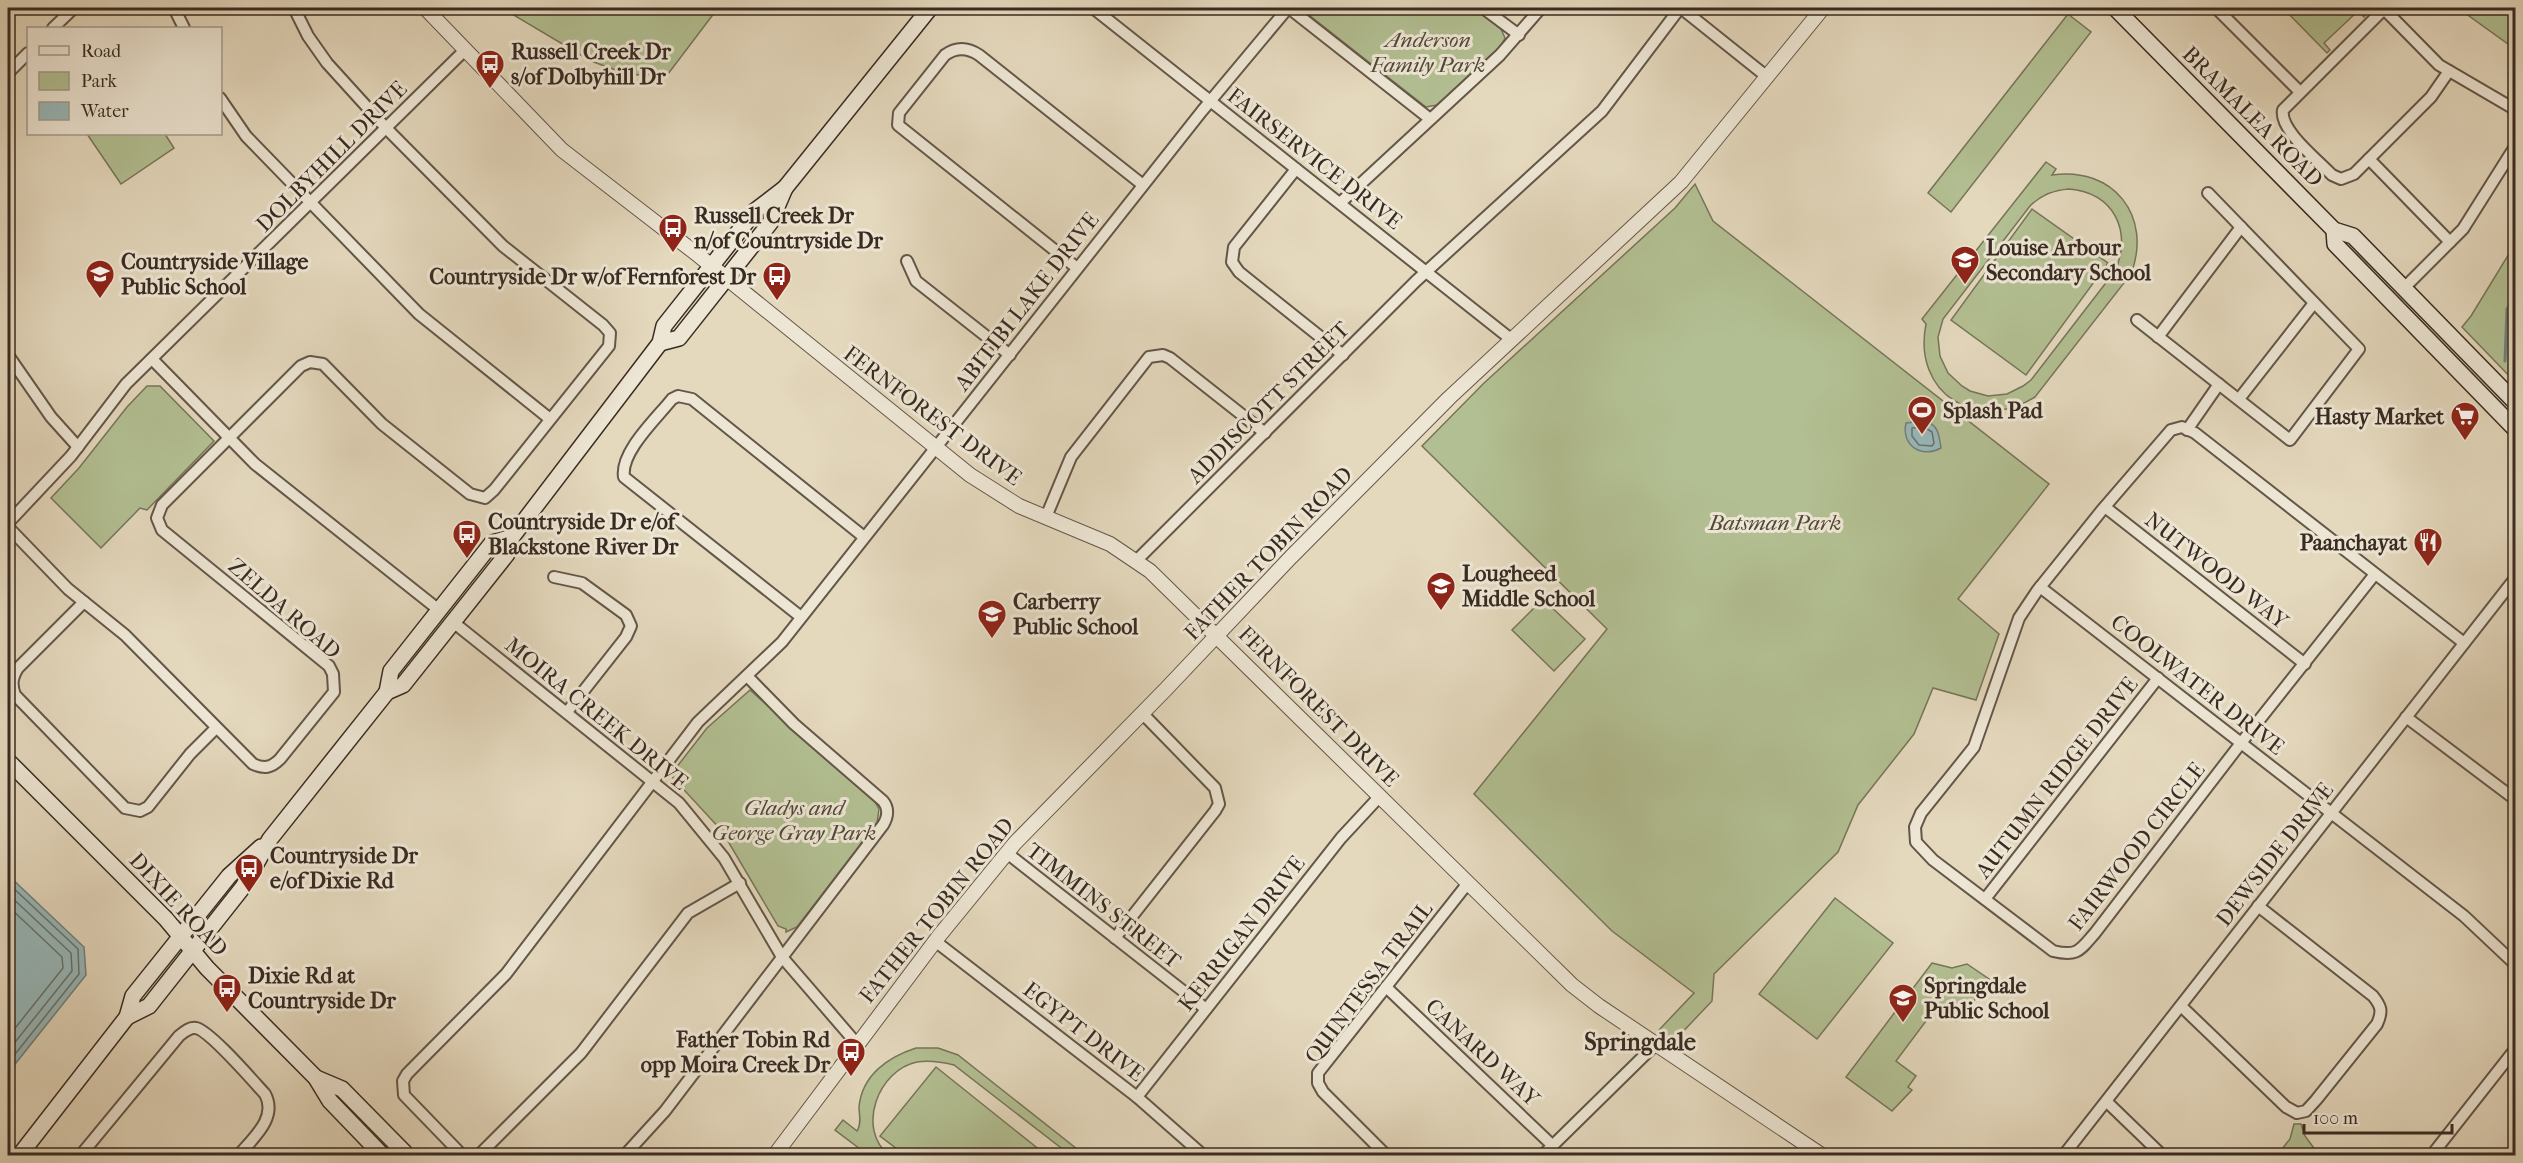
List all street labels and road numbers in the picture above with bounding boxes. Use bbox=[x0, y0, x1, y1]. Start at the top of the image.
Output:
street label: BRAMALEA ROAD bbox=[2177, 41, 2328, 192]
street label: DOLBYHILL DRIVE bbox=[251, 76, 412, 237]
street label: FAIRSERVICE DRIVE bbox=[1222, 83, 1407, 235]
street label: ABITIBI LAKE DRIVE bbox=[949, 207, 1104, 397]
street label: ADDISCOTT STREET bbox=[1182, 316, 1356, 490]
street label: FERNFOREST DRIVE bbox=[838, 340, 1026, 491]
street label: FATHER TOBIN ROAD bbox=[1179, 462, 1358, 646]
street label: NUTWOOD WAY bbox=[2140, 507, 2294, 635]
street label: ZELDA ROAD bbox=[223, 553, 346, 665]
street label: COOLWATER DRIVE bbox=[2106, 609, 2289, 760]
street label: FERNFOREST DRIVE bbox=[1233, 621, 1404, 792]
street label: MOIRA CREEK DRIVE bbox=[500, 632, 693, 796]
street label: AUTUMN RIDGE DRIVE bbox=[1970, 672, 2143, 884]
street label: FAIRWOOD CIRCLE bbox=[2063, 757, 2211, 936]
street label: DEWSIDE DRIVE bbox=[2211, 778, 2339, 932]
street label: FATHER TOBIN ROAD bbox=[854, 813, 1020, 1009]
street label: TIMMINS STREET bbox=[1021, 837, 1187, 975]
street label: DIXIE ROAD bbox=[124, 847, 233, 962]
street label: KERRIGAN DRIVE bbox=[1173, 851, 1310, 1016]
street label: QUINTESSA TRAIL bbox=[1299, 896, 1439, 1069]
street label: EGYPT DRIVE bbox=[1018, 976, 1149, 1087]
street label: CANARD WAY bbox=[1420, 993, 1545, 1113]

